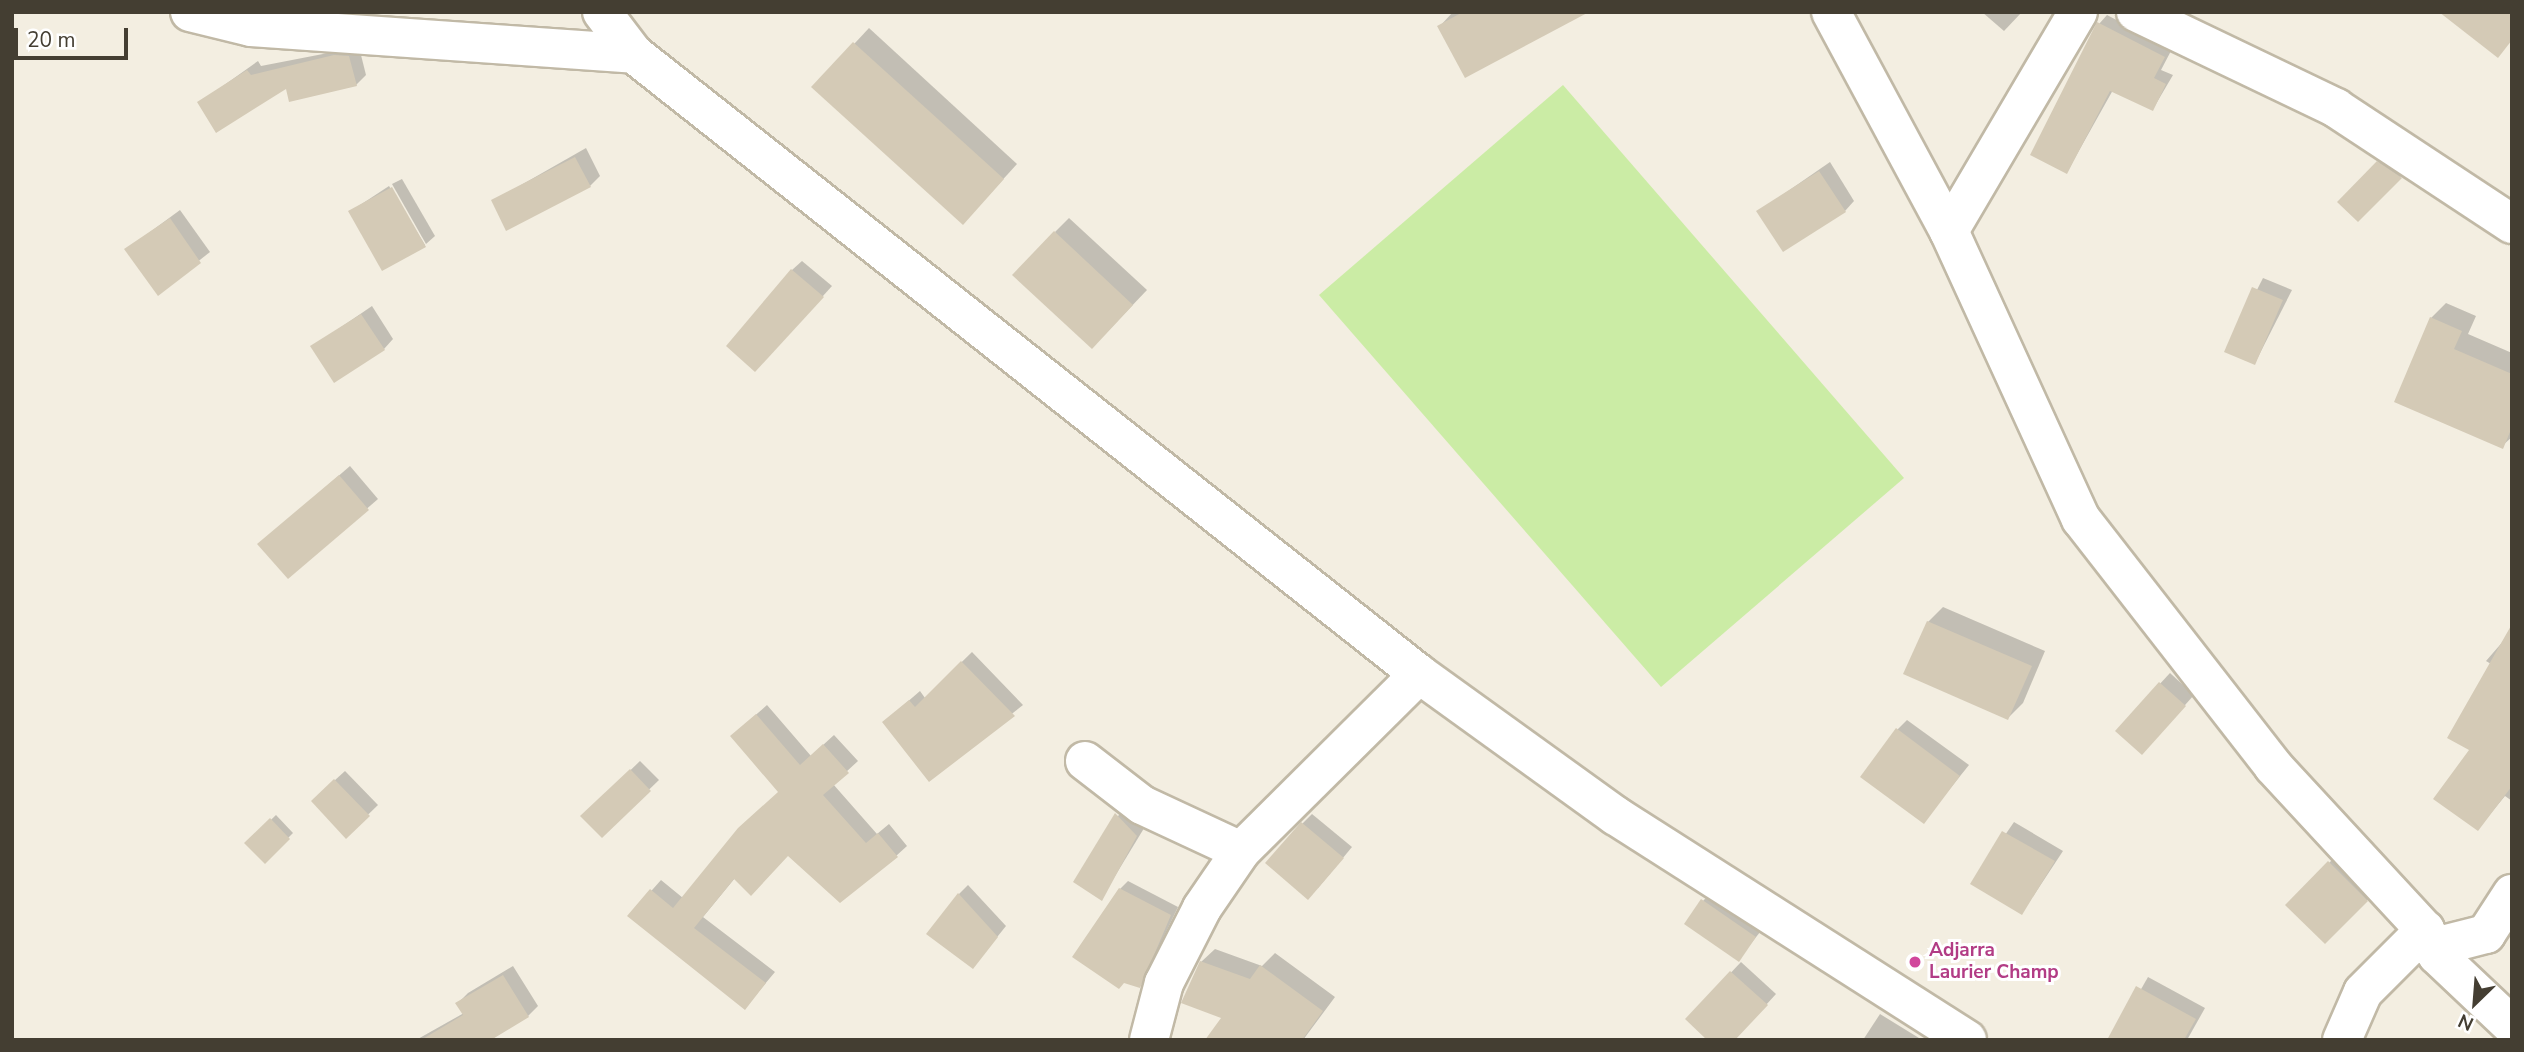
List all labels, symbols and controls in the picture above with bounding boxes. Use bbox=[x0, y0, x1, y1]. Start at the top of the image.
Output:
scale bar bbox=[18, 14, 131, 58]
text: 20 m bbox=[27, 26, 76, 54]
place label: Adjarra Laurier Champ bbox=[1929, 940, 2059, 984]
marker: Adjarra Laurier Champ bbox=[1907, 954, 1923, 970]
north arrow bbox=[2440, 968, 2510, 1038]
text: N bbox=[2454, 1007, 2478, 1037]

